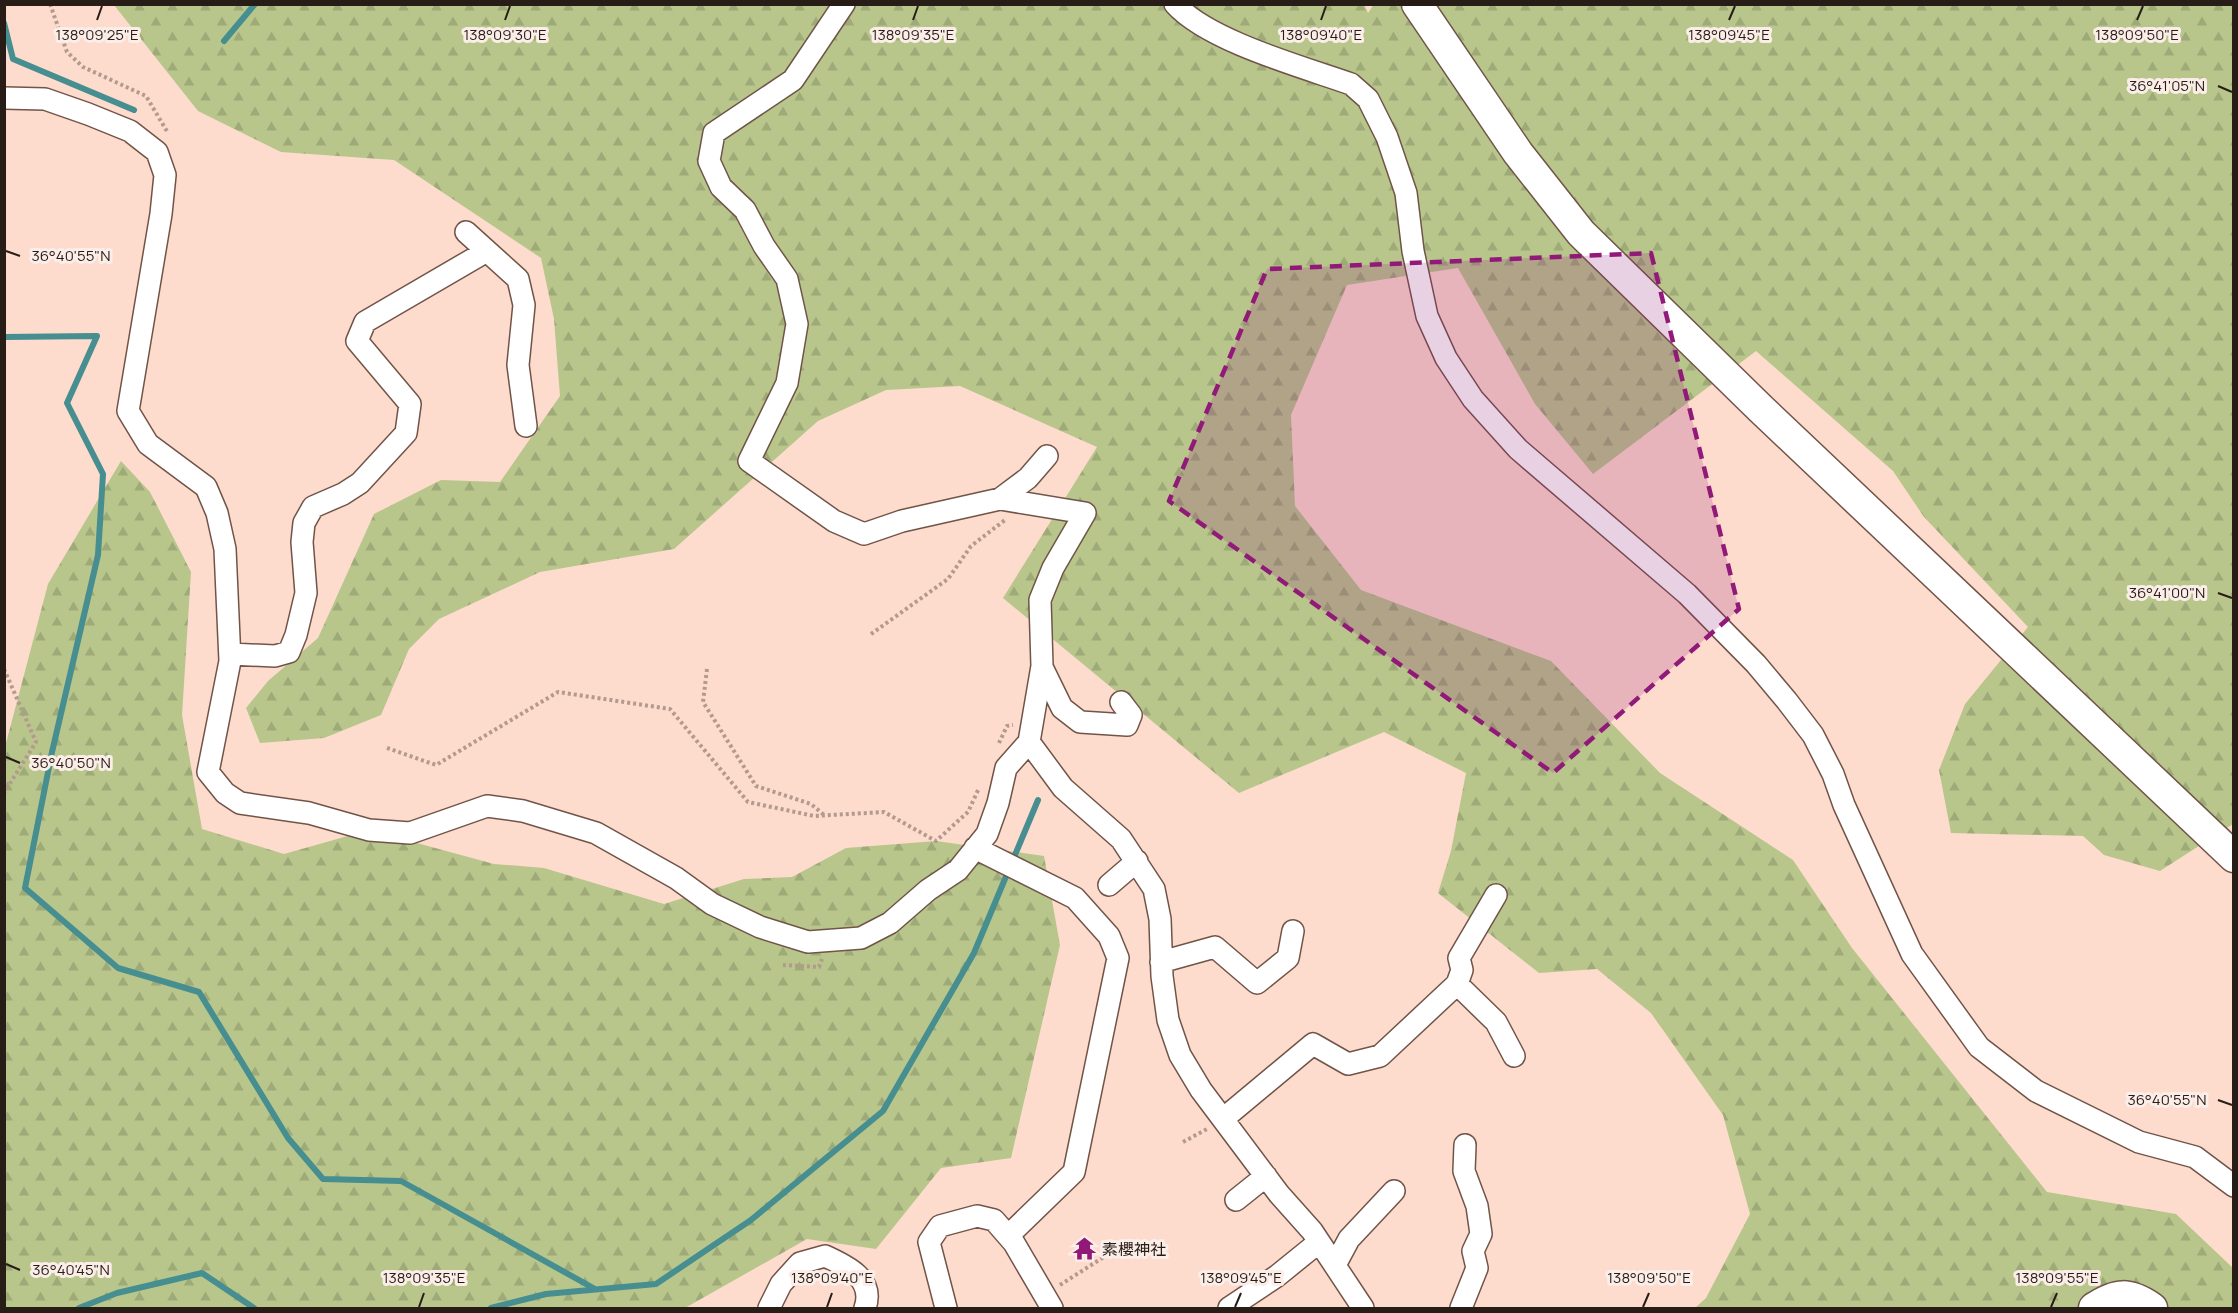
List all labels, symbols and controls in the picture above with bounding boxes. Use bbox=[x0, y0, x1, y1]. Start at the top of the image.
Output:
text: 138°09'25"E bbox=[56, 24, 138, 45]
text: 138°09'30"E bbox=[463, 24, 547, 45]
text: 138°09'35"E bbox=[872, 24, 954, 45]
text: 138°09'40"E bbox=[1280, 24, 1362, 45]
text: 138°09'45"E bbox=[1688, 24, 1770, 45]
text: 138°09'50"E bbox=[2095, 24, 2179, 45]
text: 36°41'05"N bbox=[2129, 75, 2205, 96]
text: 36°40'55"N bbox=[31, 245, 111, 266]
text: 36°41'00"N bbox=[2129, 582, 2205, 603]
text: 36°40'50"N bbox=[31, 752, 111, 773]
text: 36°40'55"N bbox=[2127, 1089, 2207, 1110]
temple icon: 素櫻神社 bbox=[1071, 1236, 1097, 1262]
place label: 素櫻神社 bbox=[1102, 1238, 1166, 1260]
text: 36°40'45"N bbox=[32, 1259, 110, 1280]
text: 138°09'35"E bbox=[383, 1267, 465, 1288]
text: 138°09'40"E bbox=[791, 1267, 873, 1288]
text: 138°09'45"E bbox=[1200, 1267, 1282, 1288]
text: 138°09'50"E bbox=[1607, 1267, 1691, 1288]
text: 138°09'55"E bbox=[2015, 1267, 2099, 1288]

